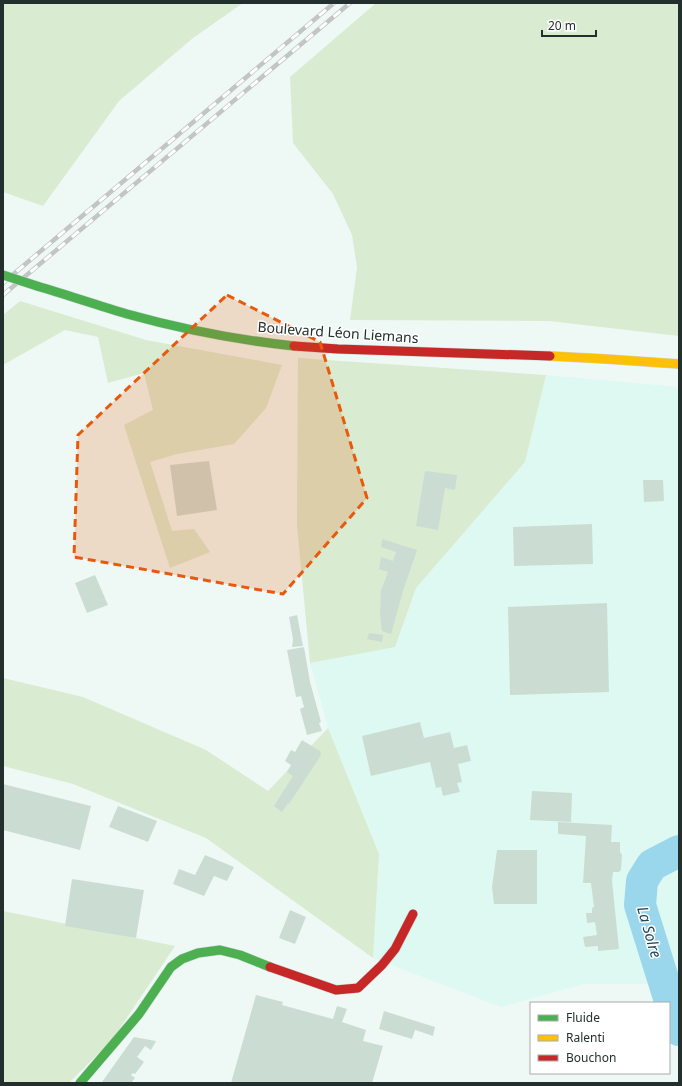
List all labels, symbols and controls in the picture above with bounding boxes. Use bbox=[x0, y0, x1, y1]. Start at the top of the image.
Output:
scale bar bbox=[542, 12, 596, 38]
text: 20 m bbox=[548, 17, 576, 34]
street label: Boulevard Léon Liemans bbox=[257, 317, 419, 347]
water label: La Solre bbox=[633, 904, 667, 961]
legend bbox=[530, 1002, 670, 1074]
text: Fluide bbox=[566, 1009, 600, 1026]
text: Ralenti bbox=[566, 1029, 605, 1046]
text: Bouchon bbox=[566, 1049, 616, 1066]

